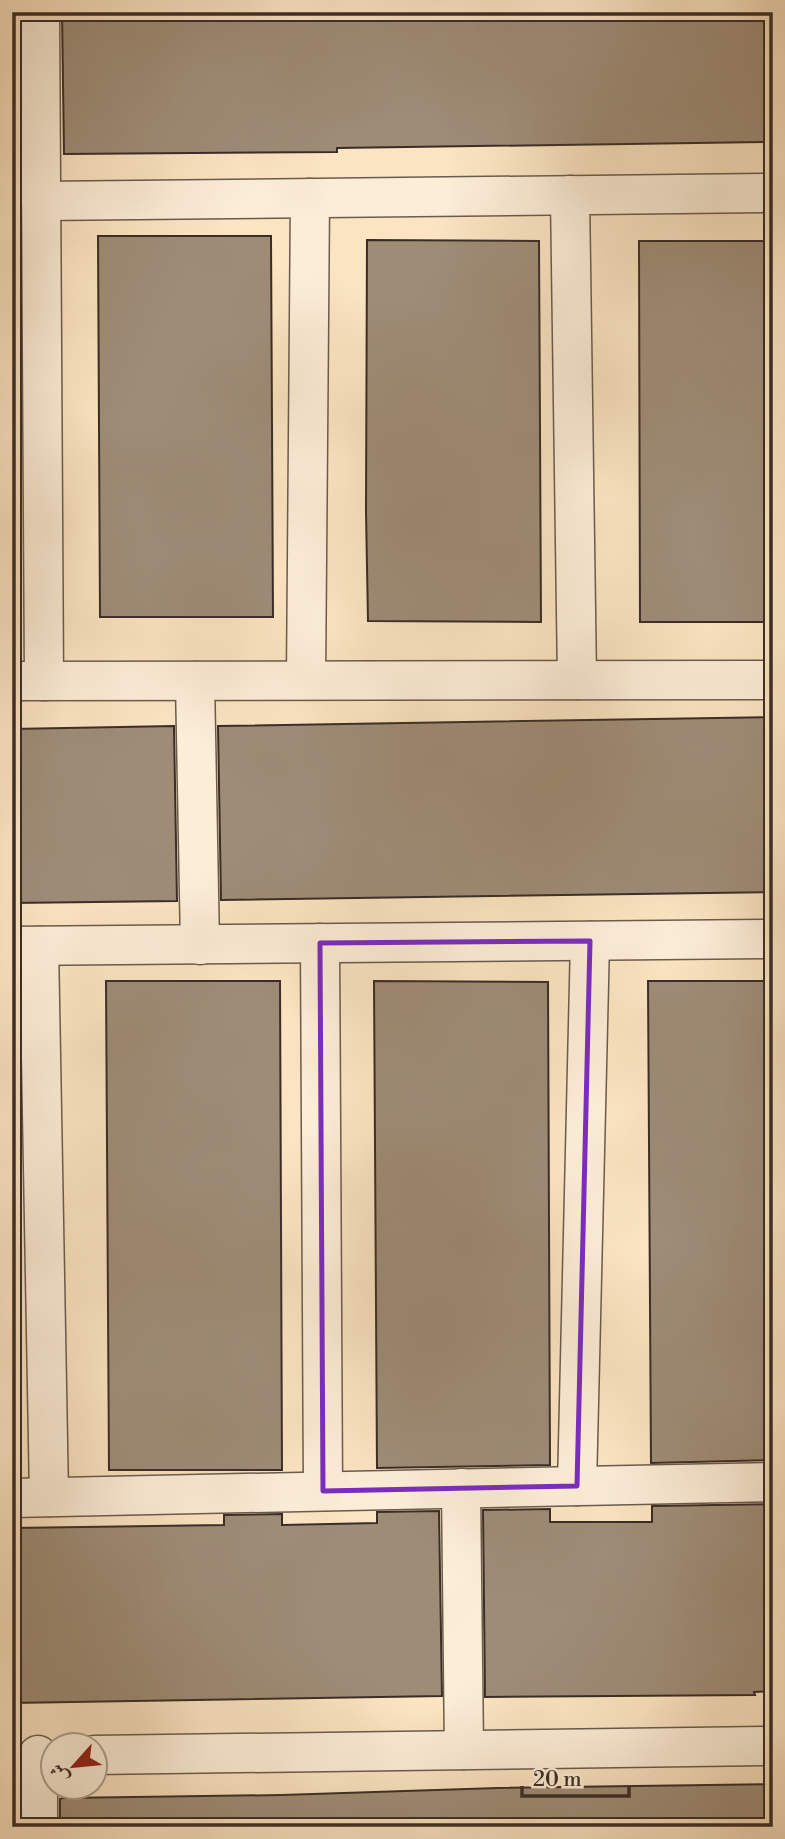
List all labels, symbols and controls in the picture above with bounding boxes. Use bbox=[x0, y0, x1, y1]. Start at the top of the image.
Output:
north arrow bbox=[38, 1730, 108, 1800]
scale bar bbox=[522, 1755, 629, 1799]
text: ش bbox=[45, 1759, 75, 1787]
text: 20 m bbox=[533, 1767, 582, 1793]

